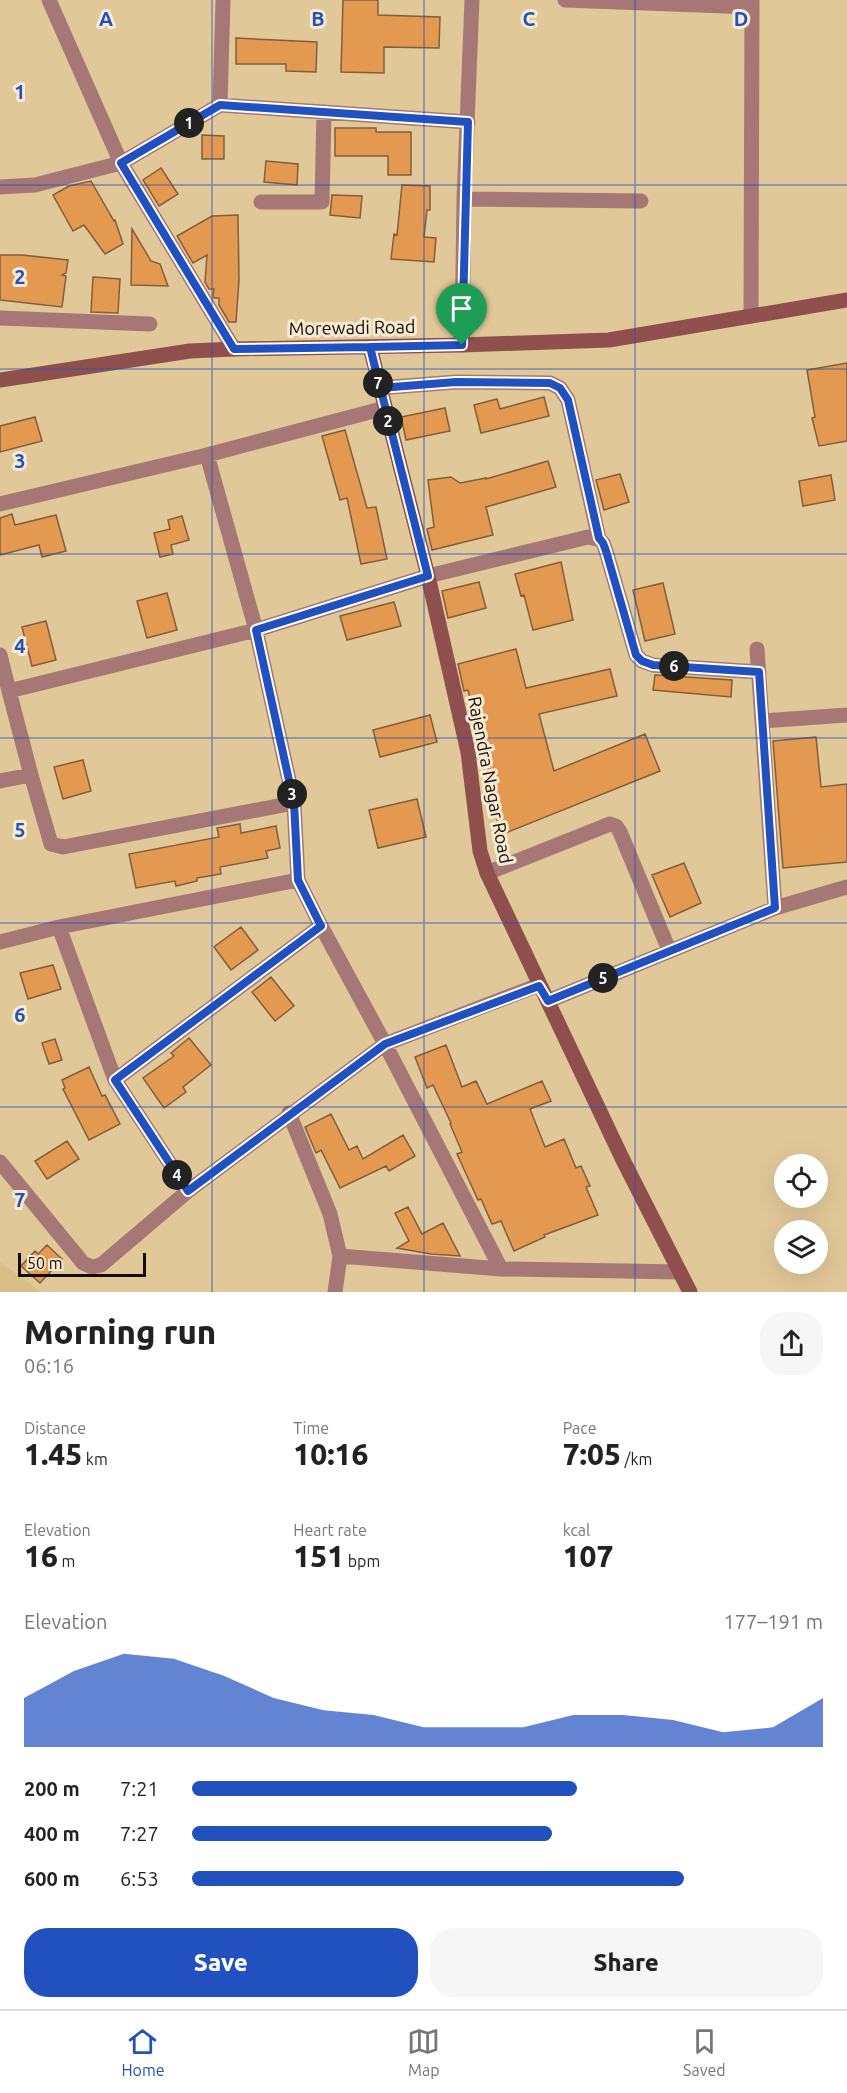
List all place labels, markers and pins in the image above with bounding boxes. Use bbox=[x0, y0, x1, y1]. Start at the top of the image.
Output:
pin: 1 bbox=[174, 108, 204, 138]
pin bbox=[436, 283, 487, 345]
pin: 7 bbox=[363, 368, 393, 398]
pin: 2 bbox=[373, 406, 403, 436]
pin: 6 bbox=[659, 651, 689, 681]
pin: 3 bbox=[277, 779, 307, 809]
pin: 5 bbox=[588, 963, 618, 993]
pin: 4 bbox=[162, 1160, 192, 1190]

